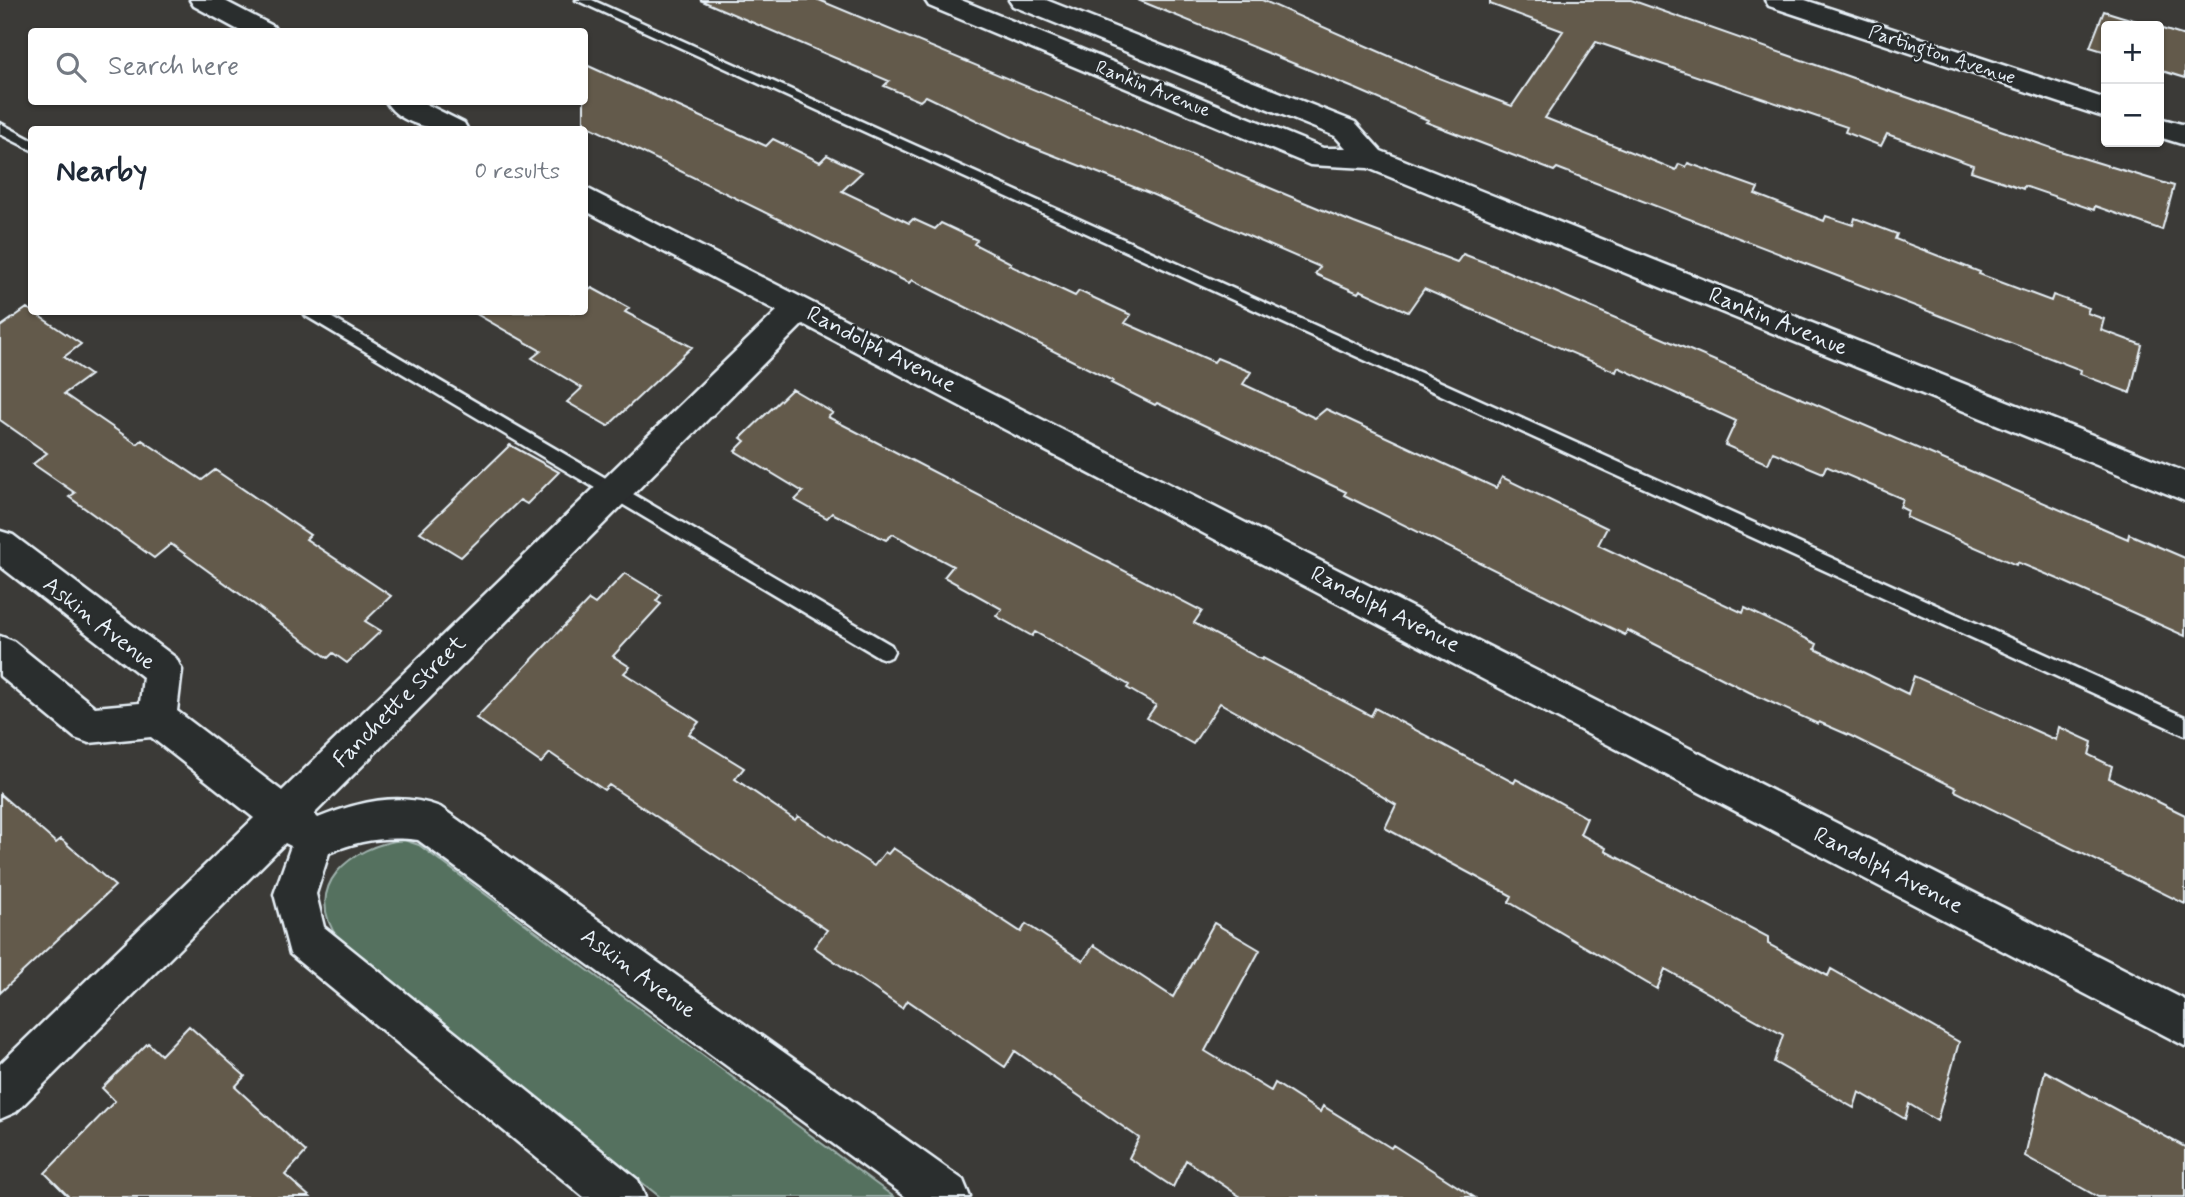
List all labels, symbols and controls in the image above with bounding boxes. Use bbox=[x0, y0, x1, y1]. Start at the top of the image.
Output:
street label: Partington Avenue bbox=[1864, 19, 2019, 93]
map controls bbox=[2101, 21, 2164, 147]
button: + bbox=[2101, 21, 2164, 84]
search box bbox=[28, 28, 588, 105]
icon: search bbox=[52, 48, 90, 86]
text: Search here bbox=[108, 50, 239, 84]
street label: Rankin Avenue bbox=[1092, 55, 1214, 123]
button: − bbox=[2101, 84, 2164, 147]
text: Nearby bbox=[56, 152, 147, 191]
text: 0 results bbox=[474, 157, 560, 187]
street label: Rankin Avenue bbox=[1704, 280, 1852, 364]
street label: Randolph Avenue bbox=[801, 299, 961, 401]
street label: Randolph Avenue bbox=[1305, 559, 1465, 661]
street label: Askin Avenue bbox=[36, 570, 162, 678]
street label: Fanchette Street bbox=[327, 629, 473, 775]
street label: Randolph Avenue bbox=[1808, 820, 1968, 922]
street label: Askin Avenue bbox=[574, 922, 702, 1026]

